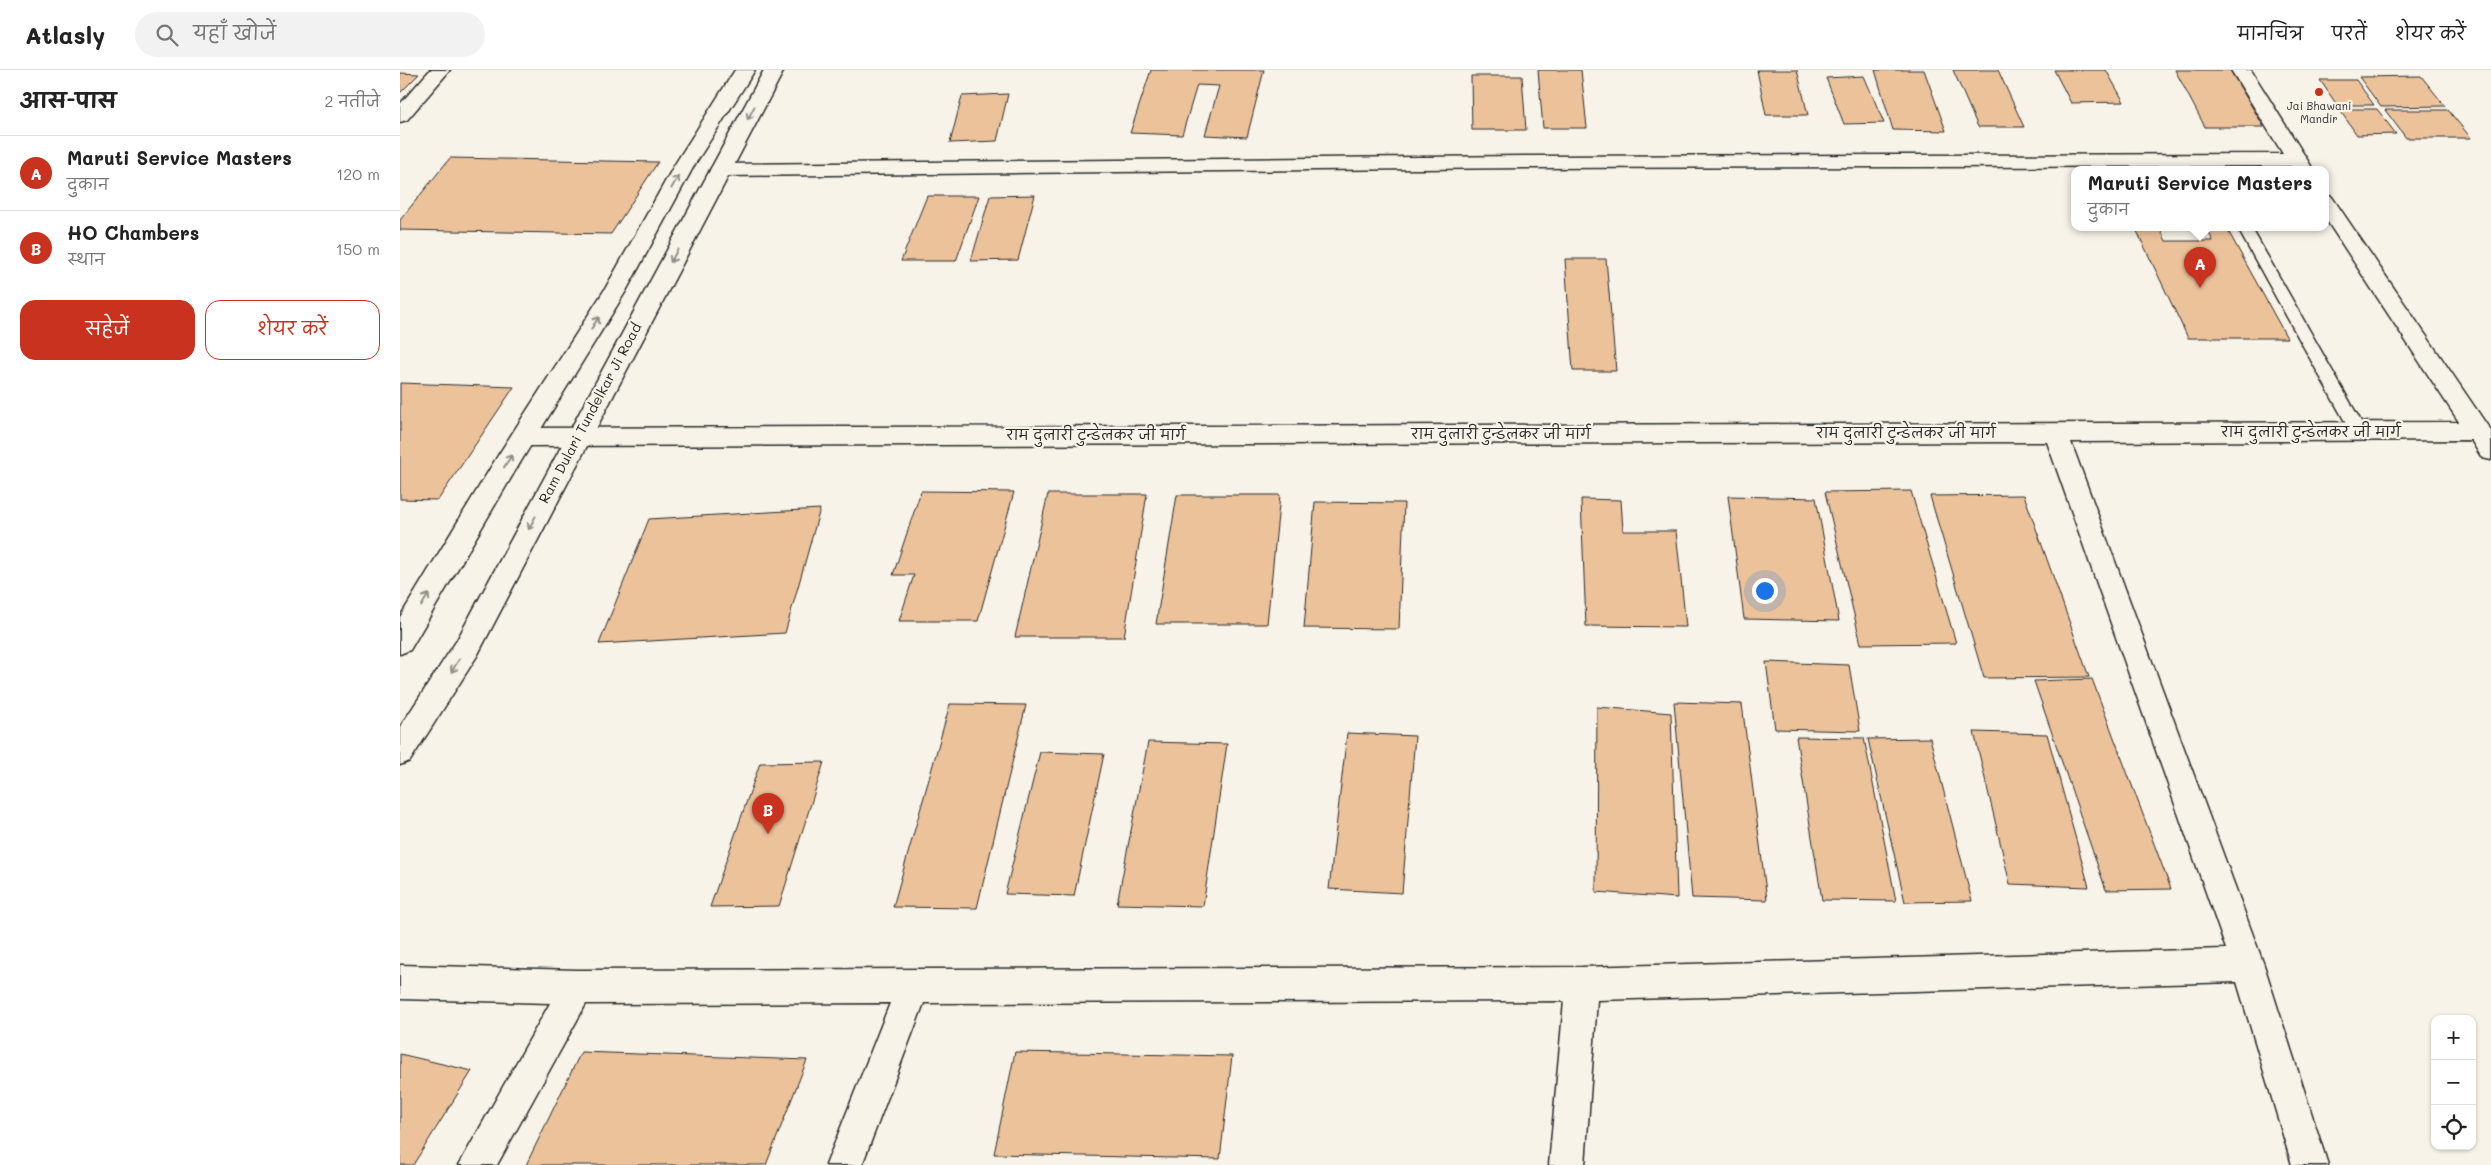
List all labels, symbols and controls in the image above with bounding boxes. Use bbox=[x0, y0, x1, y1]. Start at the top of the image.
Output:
search box bbox=[135, 12, 485, 57]
text: Atlasly bbox=[25, 19, 105, 50]
text: यहाँ खोजें bbox=[193, 20, 276, 45]
icon: search bbox=[153, 21, 181, 49]
text: मानचित्र bbox=[2237, 21, 2303, 45]
text: परतें bbox=[2331, 21, 2367, 45]
text: शेयर करें bbox=[2395, 21, 2466, 45]
text: आस-पास bbox=[20, 86, 116, 113]
marker: Jai Bhawani Mandir bbox=[2313, 86, 2325, 98]
text: 2 नतीजे bbox=[324, 90, 380, 111]
place label: Jai Bhawani Mandir bbox=[2287, 98, 2351, 126]
one-way arrow bbox=[746, 105, 755, 120]
text: Maruti Service Masters bbox=[67, 145, 292, 170]
text: A bbox=[30, 163, 42, 184]
text: 120 m bbox=[336, 163, 380, 184]
popup bbox=[2071, 166, 2329, 231]
text: Maruti Service Masters bbox=[2088, 170, 2312, 195]
text: दुकान bbox=[67, 173, 109, 194]
one-way arrow bbox=[671, 175, 680, 190]
text: दुकान bbox=[2088, 198, 2129, 219]
text: HO Chambers bbox=[67, 220, 199, 245]
text: B bbox=[31, 238, 41, 259]
text: 150 m bbox=[336, 238, 380, 259]
pin: A bbox=[2184, 247, 2216, 288]
text: स्थान bbox=[67, 248, 105, 269]
one-way arrow bbox=[669, 249, 679, 264]
button: सहेजें bbox=[20, 300, 195, 360]
button: शेयर करें bbox=[205, 300, 380, 360]
one-way arrow bbox=[590, 317, 600, 331]
street label: Ram Dulari Tundelkar Ji Road bbox=[534, 319, 645, 506]
street label: राम दुलारी टुन्डेलकर जी मार्ग bbox=[2220, 419, 2402, 445]
street label: राम दुलारी टुन्डेलकर जी मार्ग bbox=[1815, 420, 1997, 446]
street label: राम दुलारी टुन्डेलकर जी मार्ग bbox=[1410, 421, 1592, 447]
street label: राम दुलारी टुन्डेलकर जी मार्ग bbox=[1005, 422, 1187, 448]
one-way arrow bbox=[504, 454, 514, 468]
one-way arrow bbox=[527, 516, 537, 531]
your location bbox=[1752, 578, 1778, 604]
one-way arrow bbox=[421, 594, 431, 608]
one-way arrow bbox=[449, 659, 459, 673]
pin: B bbox=[752, 793, 784, 834]
map controls bbox=[2431, 1015, 2476, 1150]
button: + bbox=[2431, 1015, 2476, 1060]
button: − bbox=[2431, 1060, 2476, 1105]
button: locate bbox=[2431, 1105, 2476, 1150]

